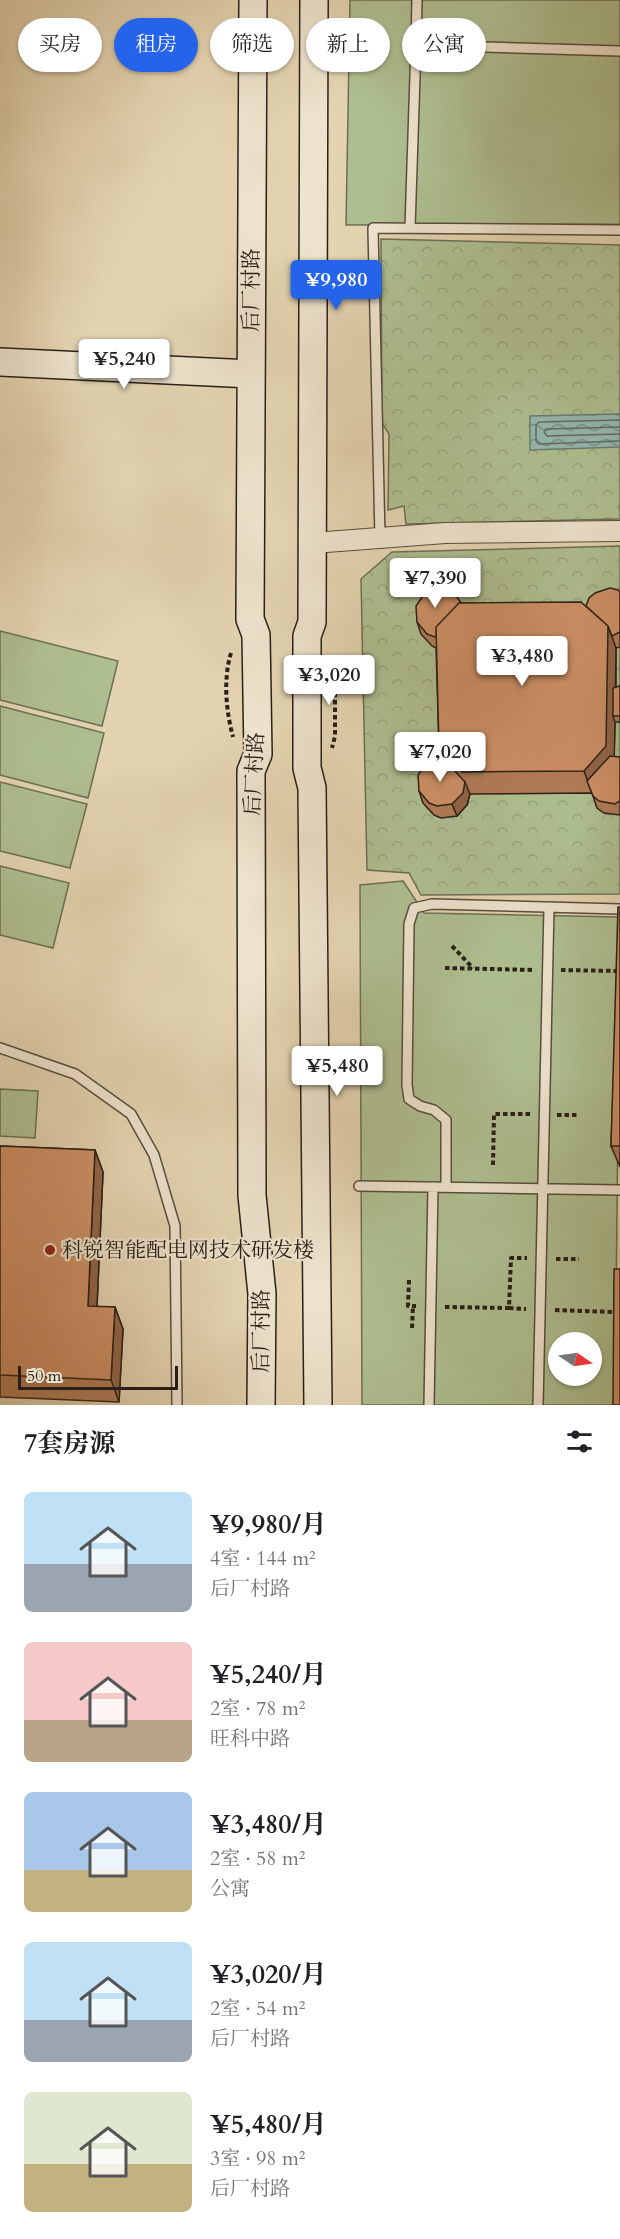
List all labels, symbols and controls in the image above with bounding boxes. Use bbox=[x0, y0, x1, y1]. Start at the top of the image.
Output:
chip: 买房 bbox=[18, 18, 102, 72]
chip: 租房 bbox=[114, 18, 198, 72]
chip: 筛选 bbox=[210, 18, 294, 72]
chip: 新上 bbox=[306, 18, 390, 72]
chip: 公寓 bbox=[402, 18, 486, 72]
street label: 后厂村路 bbox=[237, 248, 266, 332]
pin: ¥9,980 bbox=[287, 260, 385, 311]
text: ¥9,980 bbox=[305, 266, 367, 293]
pin: ¥5,240 bbox=[75, 339, 173, 390]
text: ¥5,240 bbox=[93, 345, 155, 372]
pin: ¥7,390 bbox=[386, 558, 484, 609]
text: ¥7,390 bbox=[404, 564, 466, 591]
pin: ¥3,480 bbox=[473, 636, 571, 687]
text: ¥3,480 bbox=[491, 642, 553, 669]
pin: ¥3,020 bbox=[280, 655, 378, 706]
text: ¥3,020 bbox=[298, 661, 360, 688]
street label: 后厂村路 bbox=[238, 731, 271, 817]
pin: ¥7,020 bbox=[391, 732, 489, 783]
text: ¥7,020 bbox=[409, 738, 471, 765]
pin: ¥5,480 bbox=[288, 1046, 386, 1097]
text: ¥5,480 bbox=[306, 1052, 368, 1079]
place label: 科锐智能配电网技术研发楼 bbox=[62, 1236, 314, 1265]
marker: 科锐智能配电网技术研发楼 bbox=[43, 1243, 57, 1257]
street label: 后厂村路 bbox=[247, 1289, 276, 1373]
north arrow bbox=[548, 1332, 602, 1386]
map controls bbox=[548, 1332, 602, 1386]
scale bar bbox=[18, 1363, 178, 1390]
text: 50 m bbox=[27, 1365, 61, 1387]
icon: filters bbox=[563, 1425, 596, 1458]
text: 7套房源 bbox=[24, 1426, 115, 1461]
text: ¥9,980/月 bbox=[210, 1507, 327, 1542]
icon: home bbox=[72, 1516, 144, 1588]
text: 4室 · 144 m² bbox=[210, 1545, 316, 1572]
text: 后厂村路 bbox=[210, 1575, 290, 1602]
text: ¥5,240/月 bbox=[210, 1657, 327, 1692]
icon: home bbox=[72, 1666, 144, 1738]
text: 2室 · 78 m² bbox=[210, 1695, 306, 1722]
text: 旺科中路 bbox=[210, 1725, 290, 1752]
text: ¥3,480/月 bbox=[210, 1807, 327, 1842]
icon: home bbox=[72, 1816, 144, 1888]
text: 2室 · 58 m² bbox=[210, 1845, 306, 1872]
text: 公寓 bbox=[210, 1875, 250, 1902]
text: ¥3,020/月 bbox=[210, 1957, 327, 1992]
icon: home bbox=[72, 1966, 144, 2038]
text: 2室 · 54 m² bbox=[210, 1995, 306, 2022]
text: 后厂村路 bbox=[210, 2025, 290, 2052]
text: ¥5,480/月 bbox=[210, 2107, 327, 2142]
icon: home bbox=[72, 2116, 144, 2188]
text: 3室 · 98 m² bbox=[210, 2145, 306, 2172]
text: 后厂村路 bbox=[210, 2175, 290, 2202]

